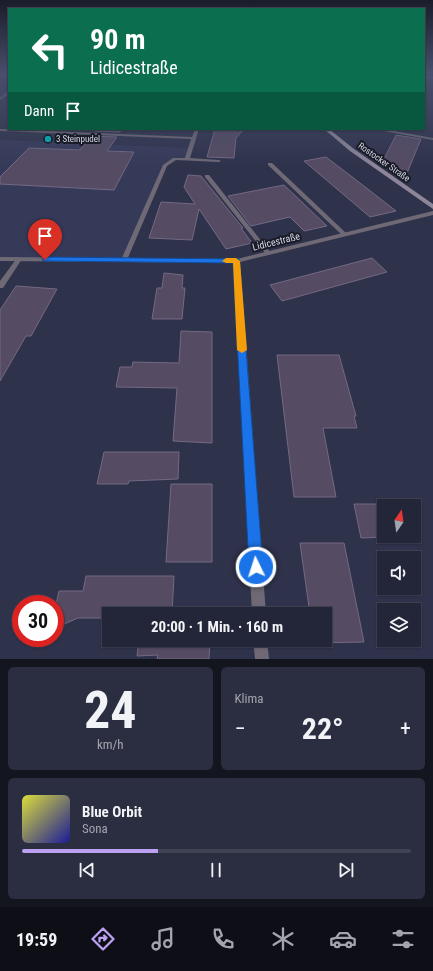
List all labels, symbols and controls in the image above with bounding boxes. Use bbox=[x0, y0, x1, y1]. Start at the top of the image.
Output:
text: 90 m bbox=[90, 23, 146, 56]
icon: left bbox=[24, 24, 76, 76]
text: Lidicestraße bbox=[90, 57, 178, 78]
icon: arrive bbox=[62, 100, 84, 122]
text: Dann bbox=[24, 102, 54, 120]
marker: 3 Steinpudel bbox=[43, 134, 53, 144]
place label: 3 Steinpudel bbox=[56, 134, 100, 144]
street label: Rostocker Straße bbox=[356, 140, 412, 184]
pin bbox=[28, 219, 62, 260]
icon: arrive bbox=[34, 225, 56, 247]
street label: Lidicestraße bbox=[251, 230, 301, 253]
north arrow bbox=[377, 499, 421, 543]
map controls bbox=[377, 499, 421, 647]
position arrow bbox=[235, 546, 277, 588]
button: sound bbox=[377, 551, 421, 595]
speed limit sign: 30 bbox=[12, 595, 64, 647]
button: layers bbox=[377, 603, 421, 647]
text: 20:00 · 1 Min. · 160 m bbox=[151, 618, 283, 636]
text: 24 bbox=[84, 680, 137, 741]
text: Klima bbox=[235, 691, 264, 706]
text: 22° bbox=[302, 711, 344, 746]
text: − bbox=[235, 716, 246, 741]
text: + bbox=[400, 716, 411, 741]
text: km/h bbox=[97, 737, 124, 752]
text: Blue Orbit bbox=[82, 803, 142, 821]
text: Sona bbox=[82, 821, 108, 836]
icon: previous bbox=[76, 859, 98, 881]
icon: pause bbox=[205, 859, 227, 881]
icon: next bbox=[335, 859, 357, 881]
icon: directions bbox=[89, 925, 117, 953]
icon: music bbox=[149, 925, 177, 953]
icon: phone bbox=[209, 925, 237, 953]
icon: climate bbox=[269, 925, 297, 953]
icon: car bbox=[329, 925, 357, 953]
icon: filters bbox=[389, 925, 417, 953]
text: 19:59 bbox=[16, 929, 57, 950]

